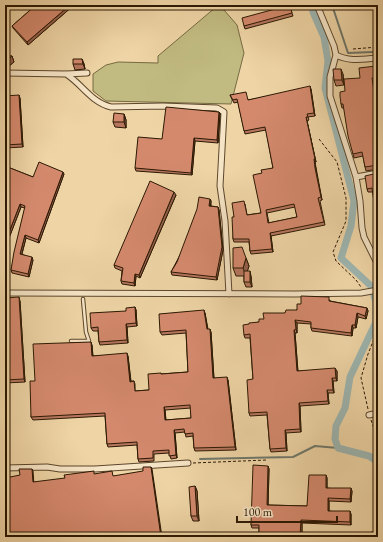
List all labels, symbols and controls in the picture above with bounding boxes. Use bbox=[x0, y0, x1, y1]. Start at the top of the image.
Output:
scale bar bbox=[237, 498, 337, 524]
text: 100 m bbox=[243, 504, 273, 520]

